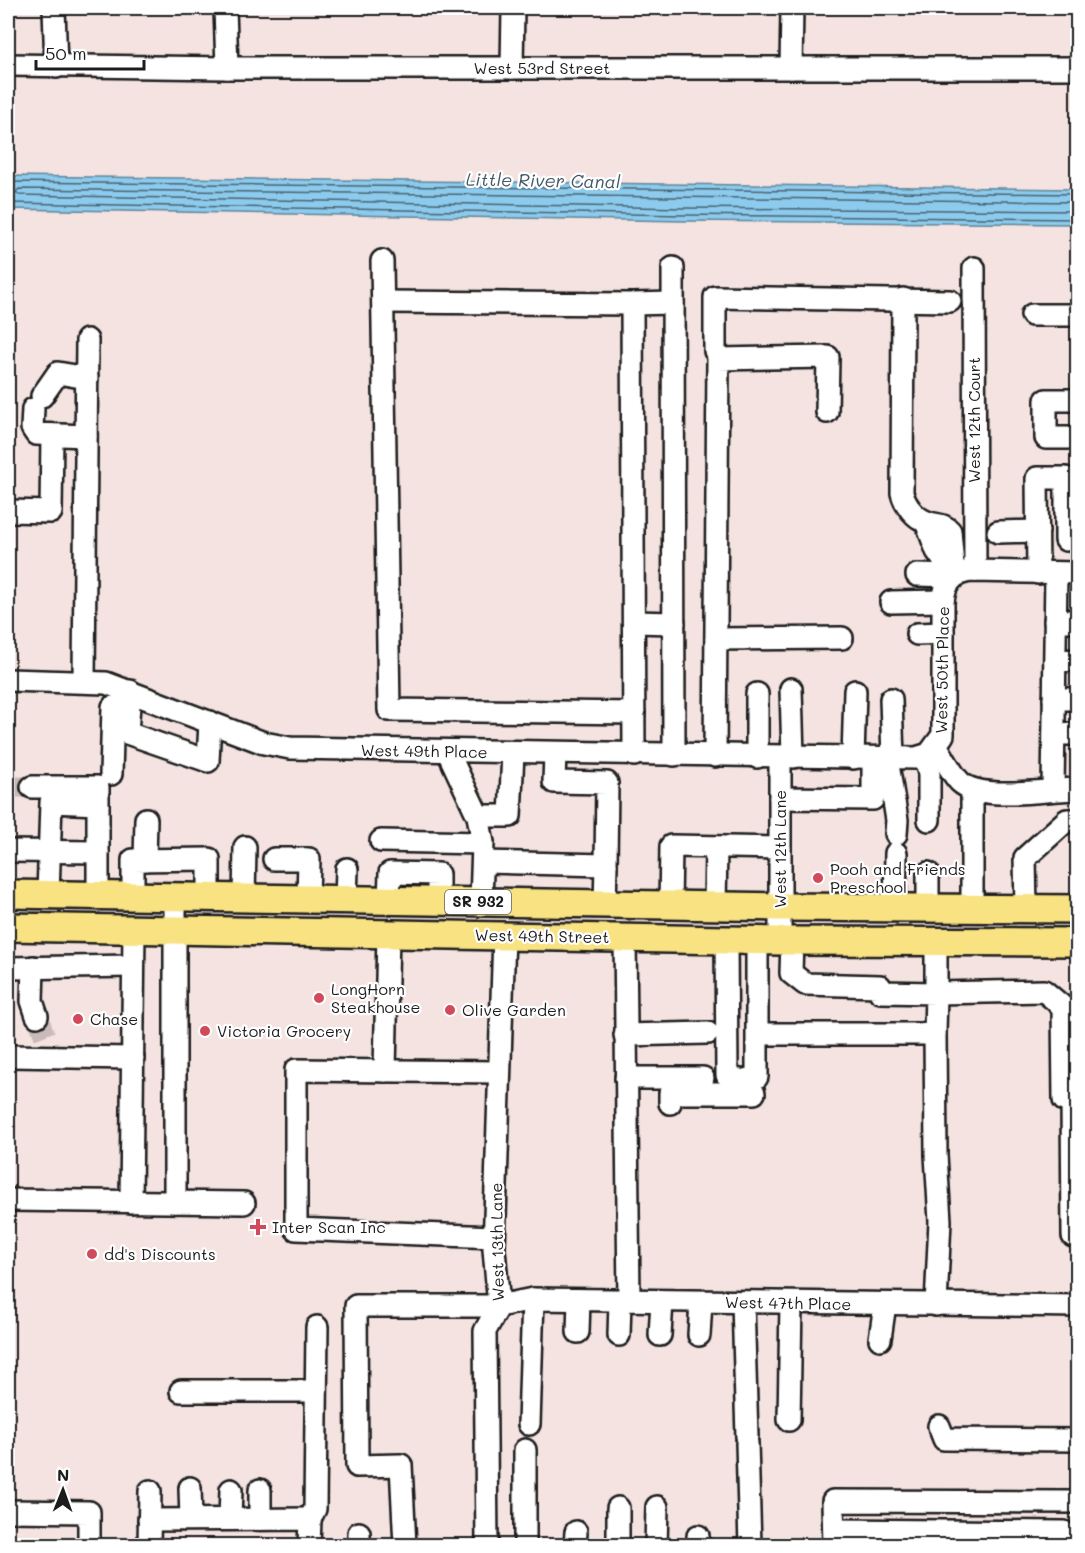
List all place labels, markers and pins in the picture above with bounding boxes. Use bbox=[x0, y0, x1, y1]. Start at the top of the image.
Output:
place label: Pooh and Friends Preschool bbox=[830, 858, 966, 897]
marker: Pooh and Friends Preschool bbox=[811, 871, 825, 885]
place label: LongHorn Steakhouse bbox=[331, 978, 420, 1017]
marker: LongHorn Steakhouse bbox=[312, 991, 326, 1005]
place label: Olive Garden bbox=[462, 999, 566, 1020]
marker: Olive Garden bbox=[443, 1003, 457, 1017]
place label: Chase bbox=[90, 1008, 138, 1029]
marker: Chase bbox=[71, 1012, 85, 1026]
place label: Victoria Grocery bbox=[217, 1020, 351, 1041]
marker: Victoria Grocery bbox=[198, 1024, 212, 1038]
place label: Inter Scan Inc bbox=[272, 1216, 386, 1237]
marker: Inter Scan Inc bbox=[249, 1218, 267, 1236]
place label: dd's Discounts bbox=[104, 1243, 216, 1264]
marker: dd's Discounts bbox=[85, 1247, 99, 1261]

